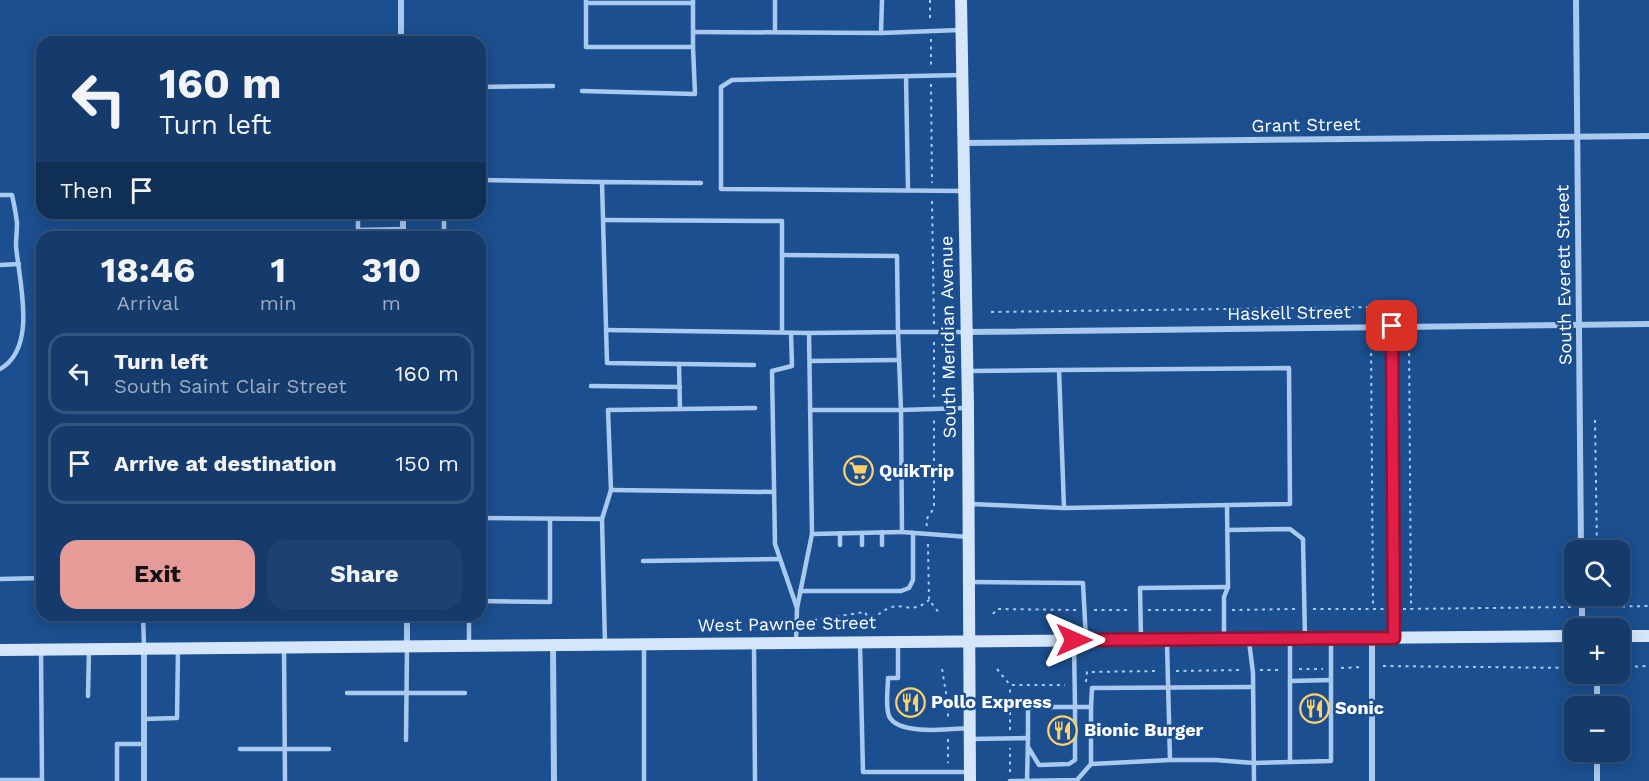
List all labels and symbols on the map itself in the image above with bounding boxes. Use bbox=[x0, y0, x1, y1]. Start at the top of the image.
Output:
street label: Grant Street bbox=[1251, 113, 1361, 136]
street label: South Everett Street bbox=[1551, 184, 1576, 365]
street label: South Meridian Avenue bbox=[935, 236, 960, 438]
pin bbox=[1366, 300, 1417, 351]
street label: Haskell Street bbox=[1227, 301, 1351, 324]
supermarket icon: QuikTrip bbox=[842, 455, 874, 487]
place label: QuikTrip bbox=[879, 460, 954, 481]
position arrow bbox=[1042, 608, 1106, 672]
street label: West Pawnee Street bbox=[698, 611, 877, 636]
restaurant icon: Pollo Express bbox=[894, 686, 926, 718]
place label: Pollo Express bbox=[931, 691, 1052, 712]
restaurant icon: Sonic bbox=[1298, 692, 1330, 724]
place label: Sonic bbox=[1335, 697, 1384, 718]
restaurant icon: Bionic Burger bbox=[1047, 714, 1079, 746]
place label: Bionic Burger bbox=[1084, 719, 1204, 740]

